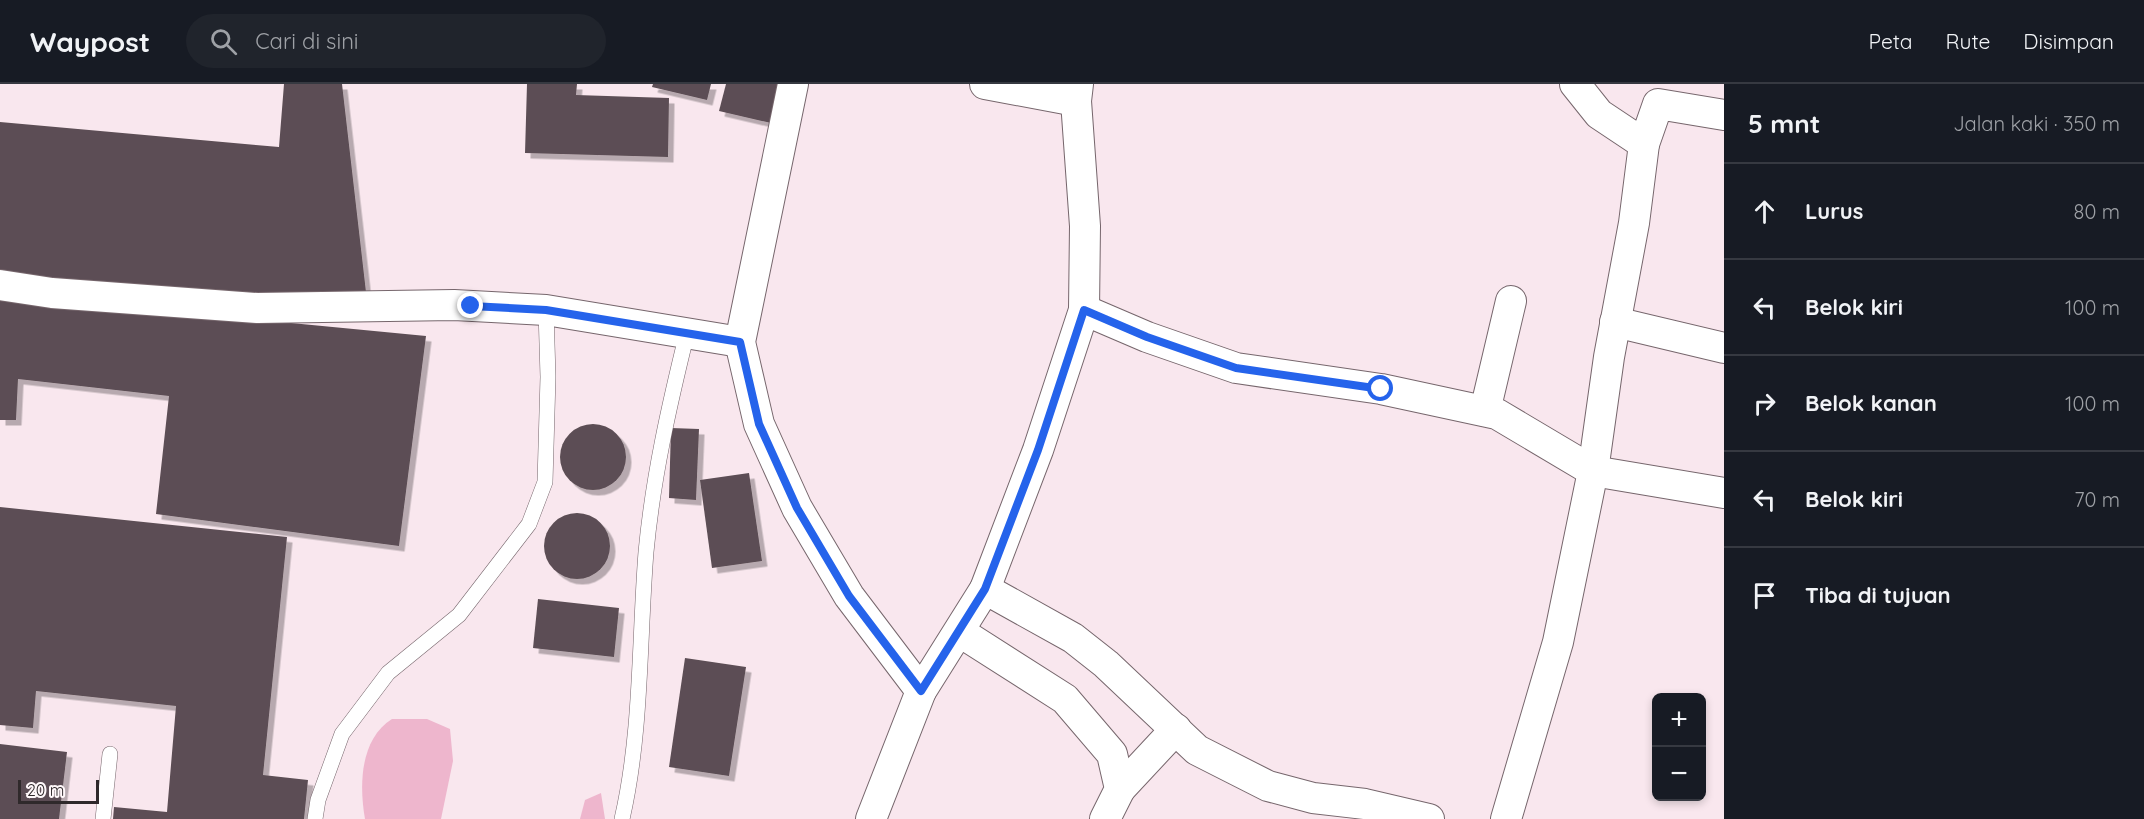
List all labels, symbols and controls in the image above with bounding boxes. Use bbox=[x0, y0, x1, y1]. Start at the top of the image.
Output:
search box bbox=[186, 14, 606, 68]
text: Waypost bbox=[30, 24, 150, 59]
icon: search bbox=[207, 25, 240, 58]
text: Cari di sini bbox=[255, 27, 359, 55]
text: Peta bbox=[1869, 28, 1913, 54]
text: Rute bbox=[1946, 28, 1990, 54]
text: Disimpan bbox=[2023, 28, 2114, 54]
text: 5 mnt bbox=[1748, 107, 1820, 140]
text: Jalan kaki · 350 m bbox=[1953, 111, 2120, 136]
icon: ahead bbox=[1748, 195, 1781, 228]
text: Lurus bbox=[1805, 197, 1863, 225]
text: 80 m bbox=[2074, 199, 2120, 224]
icon: left bbox=[1748, 291, 1781, 324]
route end bbox=[457, 292, 483, 318]
text: Belok kiri bbox=[1805, 293, 1903, 321]
text: 100 m bbox=[2065, 295, 2120, 320]
route start bbox=[1367, 375, 1393, 401]
icon: right bbox=[1748, 387, 1781, 420]
text: Belok kanan bbox=[1805, 389, 1937, 417]
text: 100 m bbox=[2065, 391, 2120, 416]
icon: left bbox=[1748, 483, 1781, 516]
text: Belok kiri bbox=[1805, 485, 1903, 513]
text: 70 m bbox=[2074, 487, 2120, 512]
icon: arrive bbox=[1748, 579, 1781, 612]
text: Tiba di tujuan bbox=[1805, 581, 1951, 609]
map controls bbox=[1652, 693, 1706, 801]
button: + bbox=[1652, 693, 1706, 747]
button: − bbox=[1652, 747, 1706, 801]
scale bar bbox=[18, 777, 99, 804]
text: 20 m bbox=[27, 780, 64, 800]

